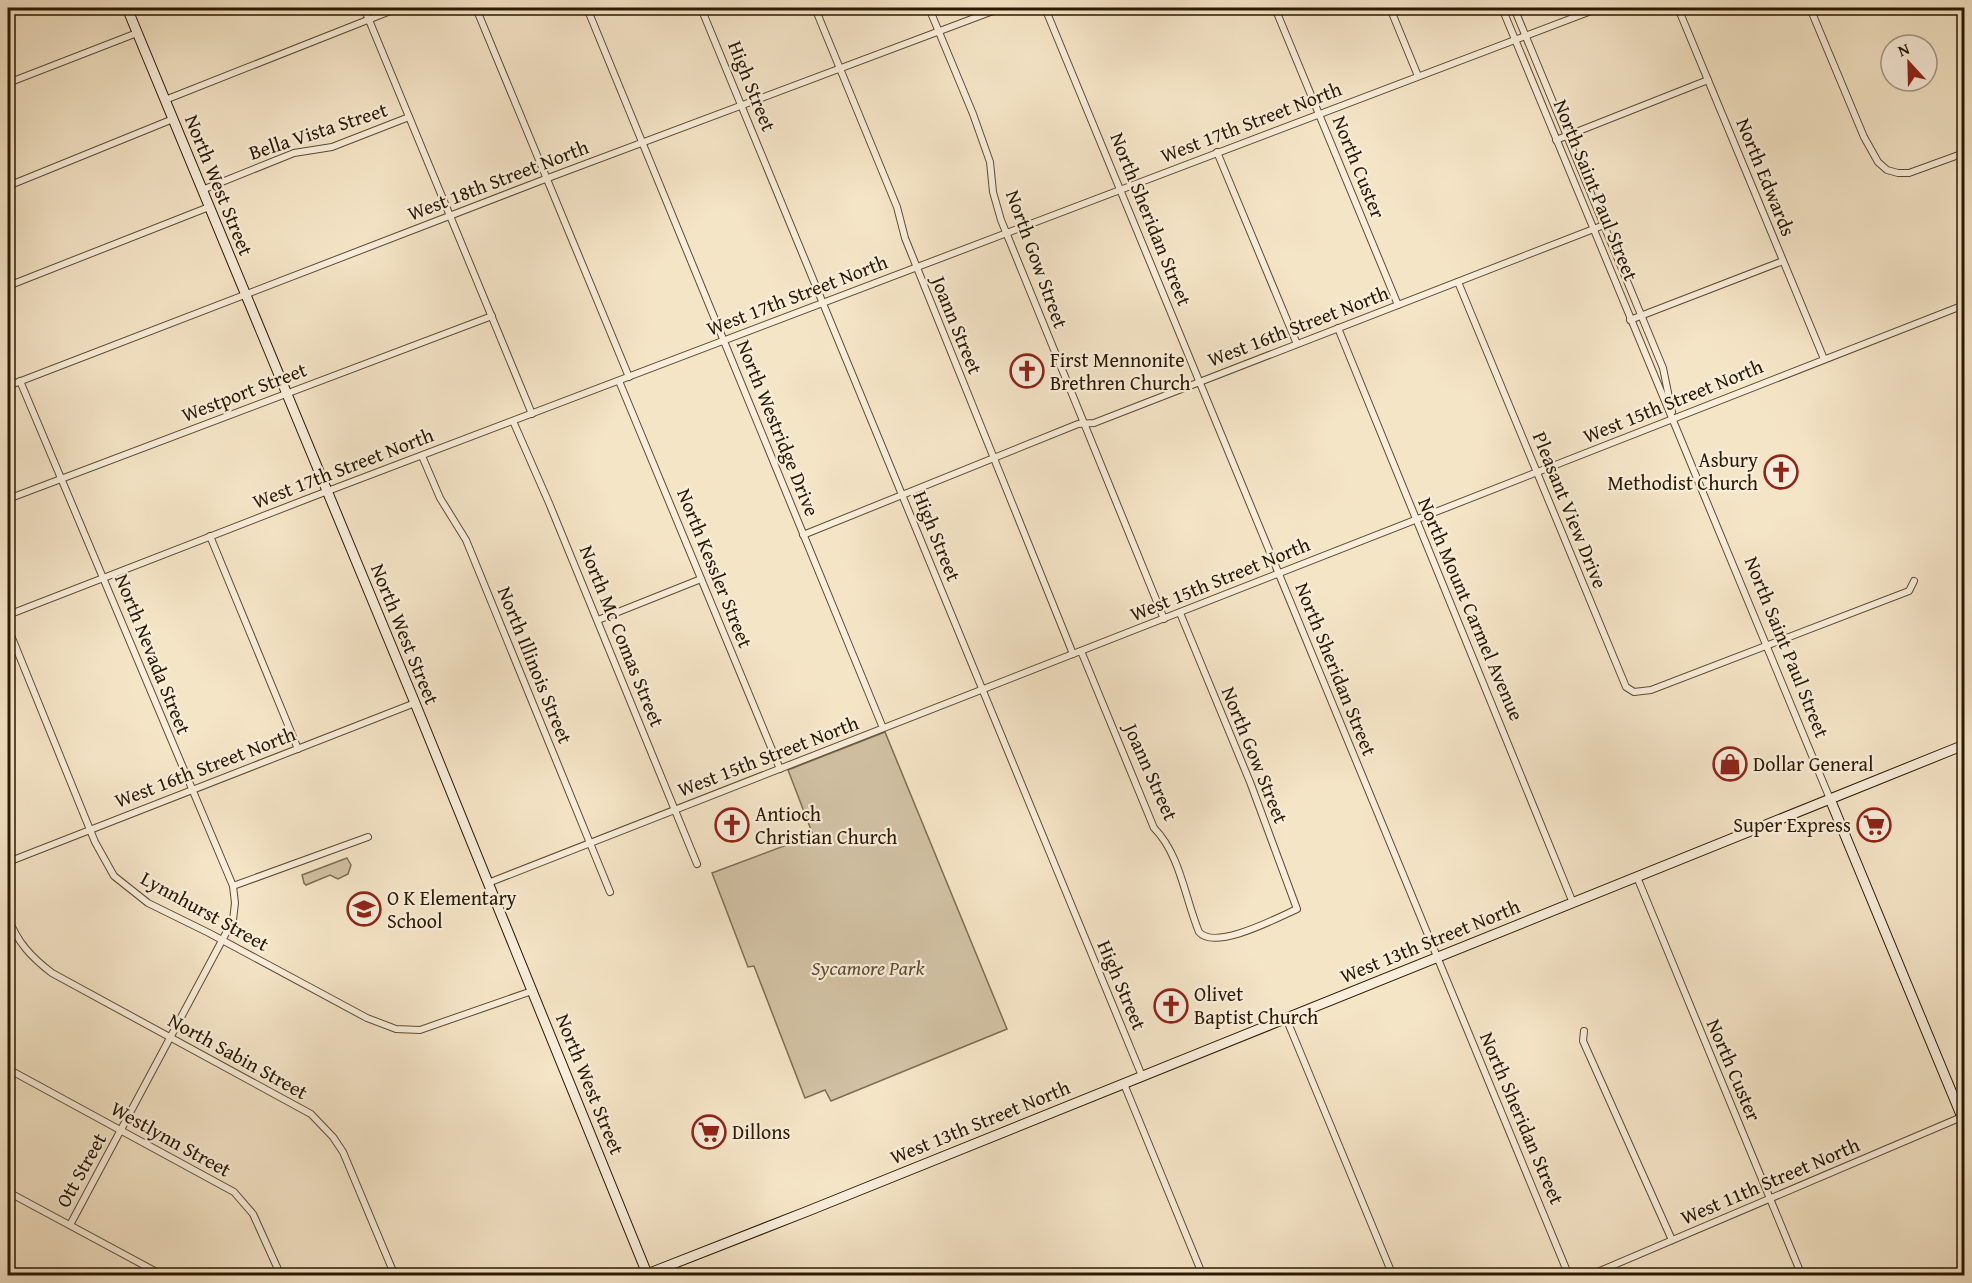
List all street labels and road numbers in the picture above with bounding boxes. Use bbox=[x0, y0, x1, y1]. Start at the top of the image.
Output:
street label: High Street bbox=[721, 36, 784, 135]
street label: West 17th Street North bbox=[1156, 74, 1346, 169]
street label: Bella Vista Street bbox=[245, 94, 391, 167]
street label: North Saint Paul Street bbox=[1547, 95, 1646, 285]
street label: North West Street bbox=[178, 110, 261, 260]
street label: North Custer bbox=[1326, 111, 1393, 223]
street label: North Edwards bbox=[1730, 113, 1803, 240]
street label: North Sheridan Street bbox=[1103, 128, 1200, 310]
street label: West 18th Street North bbox=[403, 132, 593, 227]
street label: North Gow Street bbox=[999, 186, 1076, 332]
street label: West 17th Street North bbox=[702, 247, 892, 342]
street label: Joann Street bbox=[924, 269, 990, 378]
street label: West 16th Street North bbox=[1203, 278, 1393, 373]
street label: North Westridge Drive bbox=[730, 335, 827, 520]
street label: West 15th Street North bbox=[1578, 351, 1767, 450]
street label: Westport Street bbox=[177, 354, 311, 429]
street label: West 17th Street North bbox=[248, 420, 438, 515]
street label: Pleasant View Drive bbox=[1526, 427, 1615, 593]
street label: North Kessler Street bbox=[670, 484, 761, 652]
street label: High Street bbox=[906, 486, 969, 585]
street label: North Mount Carmel Avenue bbox=[1411, 493, 1532, 725]
street label: West 15th Street North bbox=[1125, 529, 1314, 628]
street label: North Mc Comas Street bbox=[573, 541, 672, 731]
street label: North Saint Paul Street bbox=[1738, 552, 1837, 742]
street label: North West Street bbox=[364, 559, 447, 709]
street label: North Nevada Street bbox=[108, 569, 199, 738]
street label: North Sheridan Street bbox=[1288, 578, 1385, 760]
street label: North Illinois Street bbox=[491, 582, 580, 748]
street label: North Gow Street bbox=[1215, 682, 1296, 828]
street label: West 15th Street North bbox=[673, 708, 863, 803]
street label: Joann Street bbox=[1116, 716, 1186, 825]
street label: West 16th Street North bbox=[110, 719, 300, 814]
street label: Lynnhurst Street bbox=[136, 863, 275, 958]
street label: West 13th Street North bbox=[1335, 891, 1524, 990]
street label: High Street bbox=[1091, 935, 1154, 1034]
street label: North Sabin Street bbox=[163, 1005, 313, 1106]
street label: North West Street bbox=[549, 1009, 632, 1159]
street label: North Custer bbox=[1700, 1014, 1769, 1125]
street label: North Sheridan Street bbox=[1473, 1027, 1572, 1209]
street label: West 13th Street North bbox=[885, 1072, 1074, 1171]
street label: Westlynn Street bbox=[106, 1093, 237, 1184]
street label: Ott Street bbox=[48, 1127, 113, 1212]
street label: West 11th Street North bbox=[1676, 1130, 1864, 1231]

